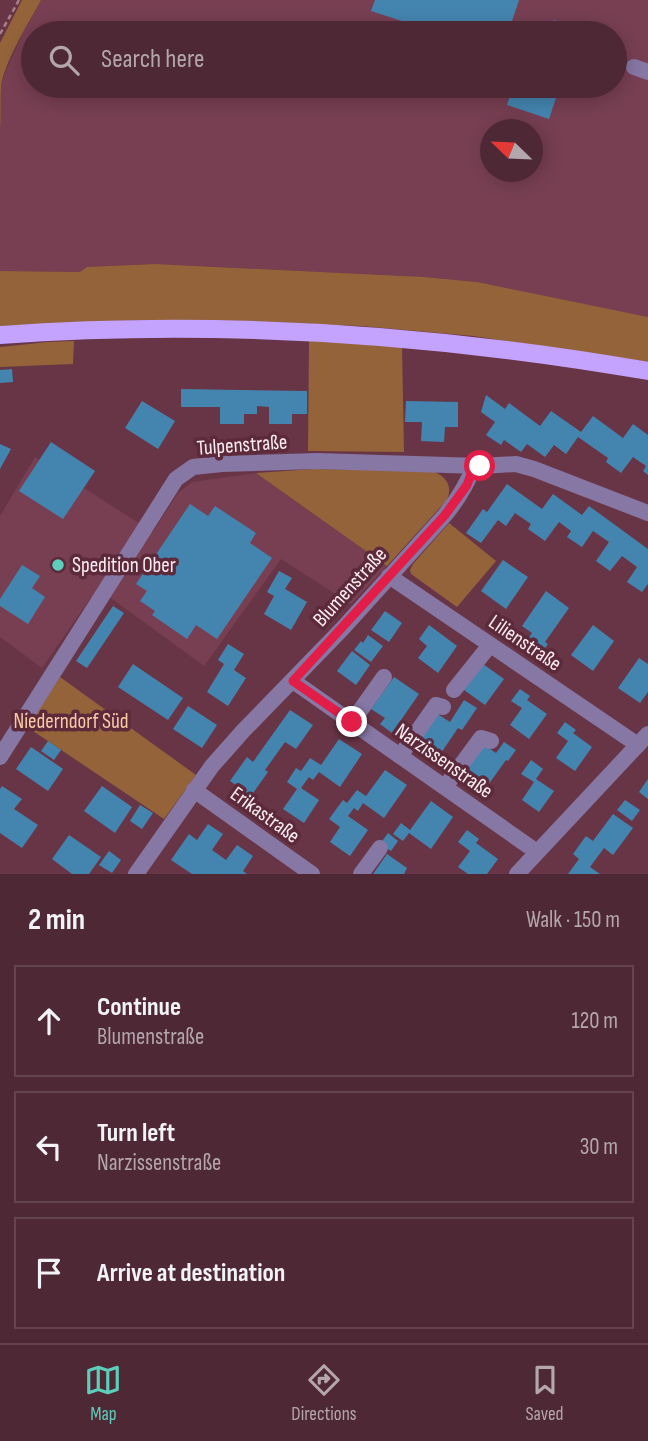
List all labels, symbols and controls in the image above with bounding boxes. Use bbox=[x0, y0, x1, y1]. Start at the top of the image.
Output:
search box bbox=[21, 21, 627, 98]
icon: search bbox=[45, 41, 83, 79]
text: Search here bbox=[101, 44, 204, 75]
north arrow bbox=[480, 119, 543, 182]
street label: Tulpenstraße bbox=[196, 429, 288, 461]
route start bbox=[464, 450, 495, 481]
street label: Blumenstraße bbox=[308, 542, 392, 632]
place label: Spedition Ober bbox=[72, 553, 176, 578]
marker: Spedition Ober bbox=[50, 557, 66, 573]
street label: Lilienstraße bbox=[484, 610, 566, 676]
route end bbox=[336, 706, 367, 737]
park label: Niederndorf Süd bbox=[14, 709, 128, 734]
street label: Narzissenstraße bbox=[390, 718, 498, 804]
street label: Erikastraße bbox=[225, 781, 305, 849]
text: 2 min bbox=[28, 902, 85, 938]
text: Walk · 150 m bbox=[526, 906, 620, 934]
text: Continue bbox=[97, 992, 181, 1023]
icon: ahead bbox=[30, 1002, 68, 1040]
text: 120 m bbox=[572, 1007, 618, 1035]
text: Blumenstraße bbox=[97, 1023, 204, 1051]
text: Turn left bbox=[97, 1118, 175, 1149]
icon: left bbox=[30, 1128, 68, 1166]
text: 30 m bbox=[580, 1133, 618, 1161]
text: Narzissenstraße bbox=[97, 1149, 221, 1177]
icon: arrive bbox=[30, 1254, 68, 1292]
text: Arrive at destination bbox=[97, 1258, 285, 1289]
tab: Map bbox=[84, 1361, 122, 1426]
tab: Directions bbox=[291, 1361, 357, 1426]
tab: Saved bbox=[525, 1361, 564, 1426]

